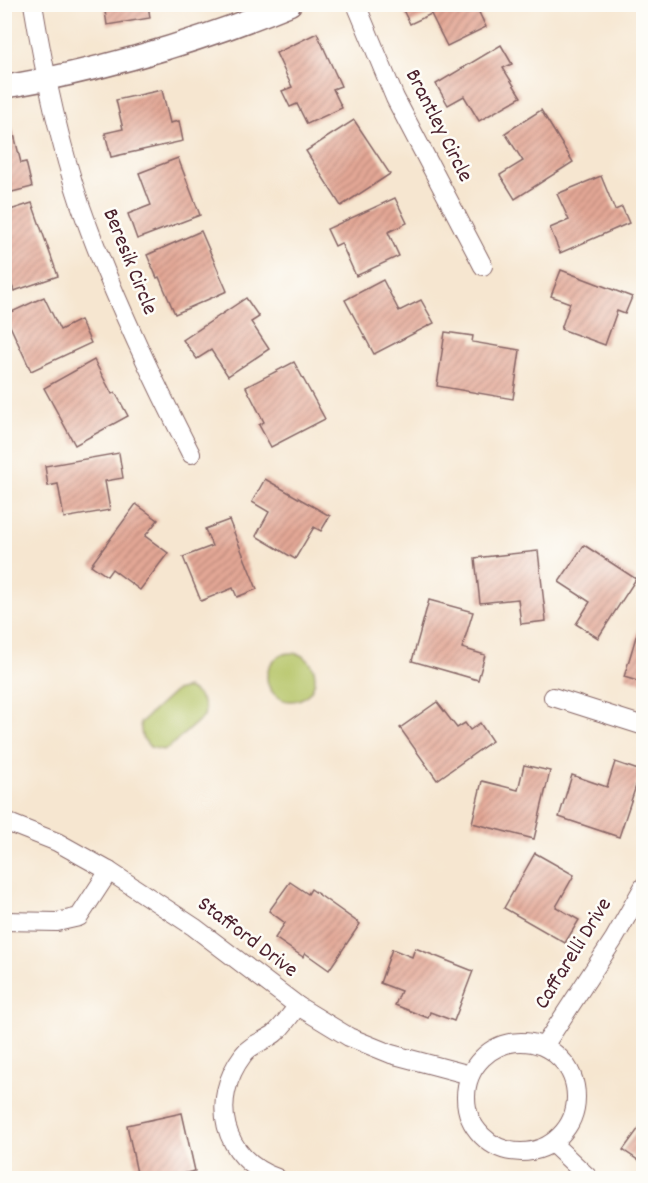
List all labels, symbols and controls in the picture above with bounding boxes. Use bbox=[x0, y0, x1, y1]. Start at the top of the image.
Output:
street label: Brantley Circle bbox=[396, 64, 480, 188]
street label: Beresik Circle bbox=[94, 204, 164, 320]
street label: Stafford Drive bbox=[190, 890, 304, 986]
street label: Caffarelli Drive bbox=[527, 892, 621, 1016]

